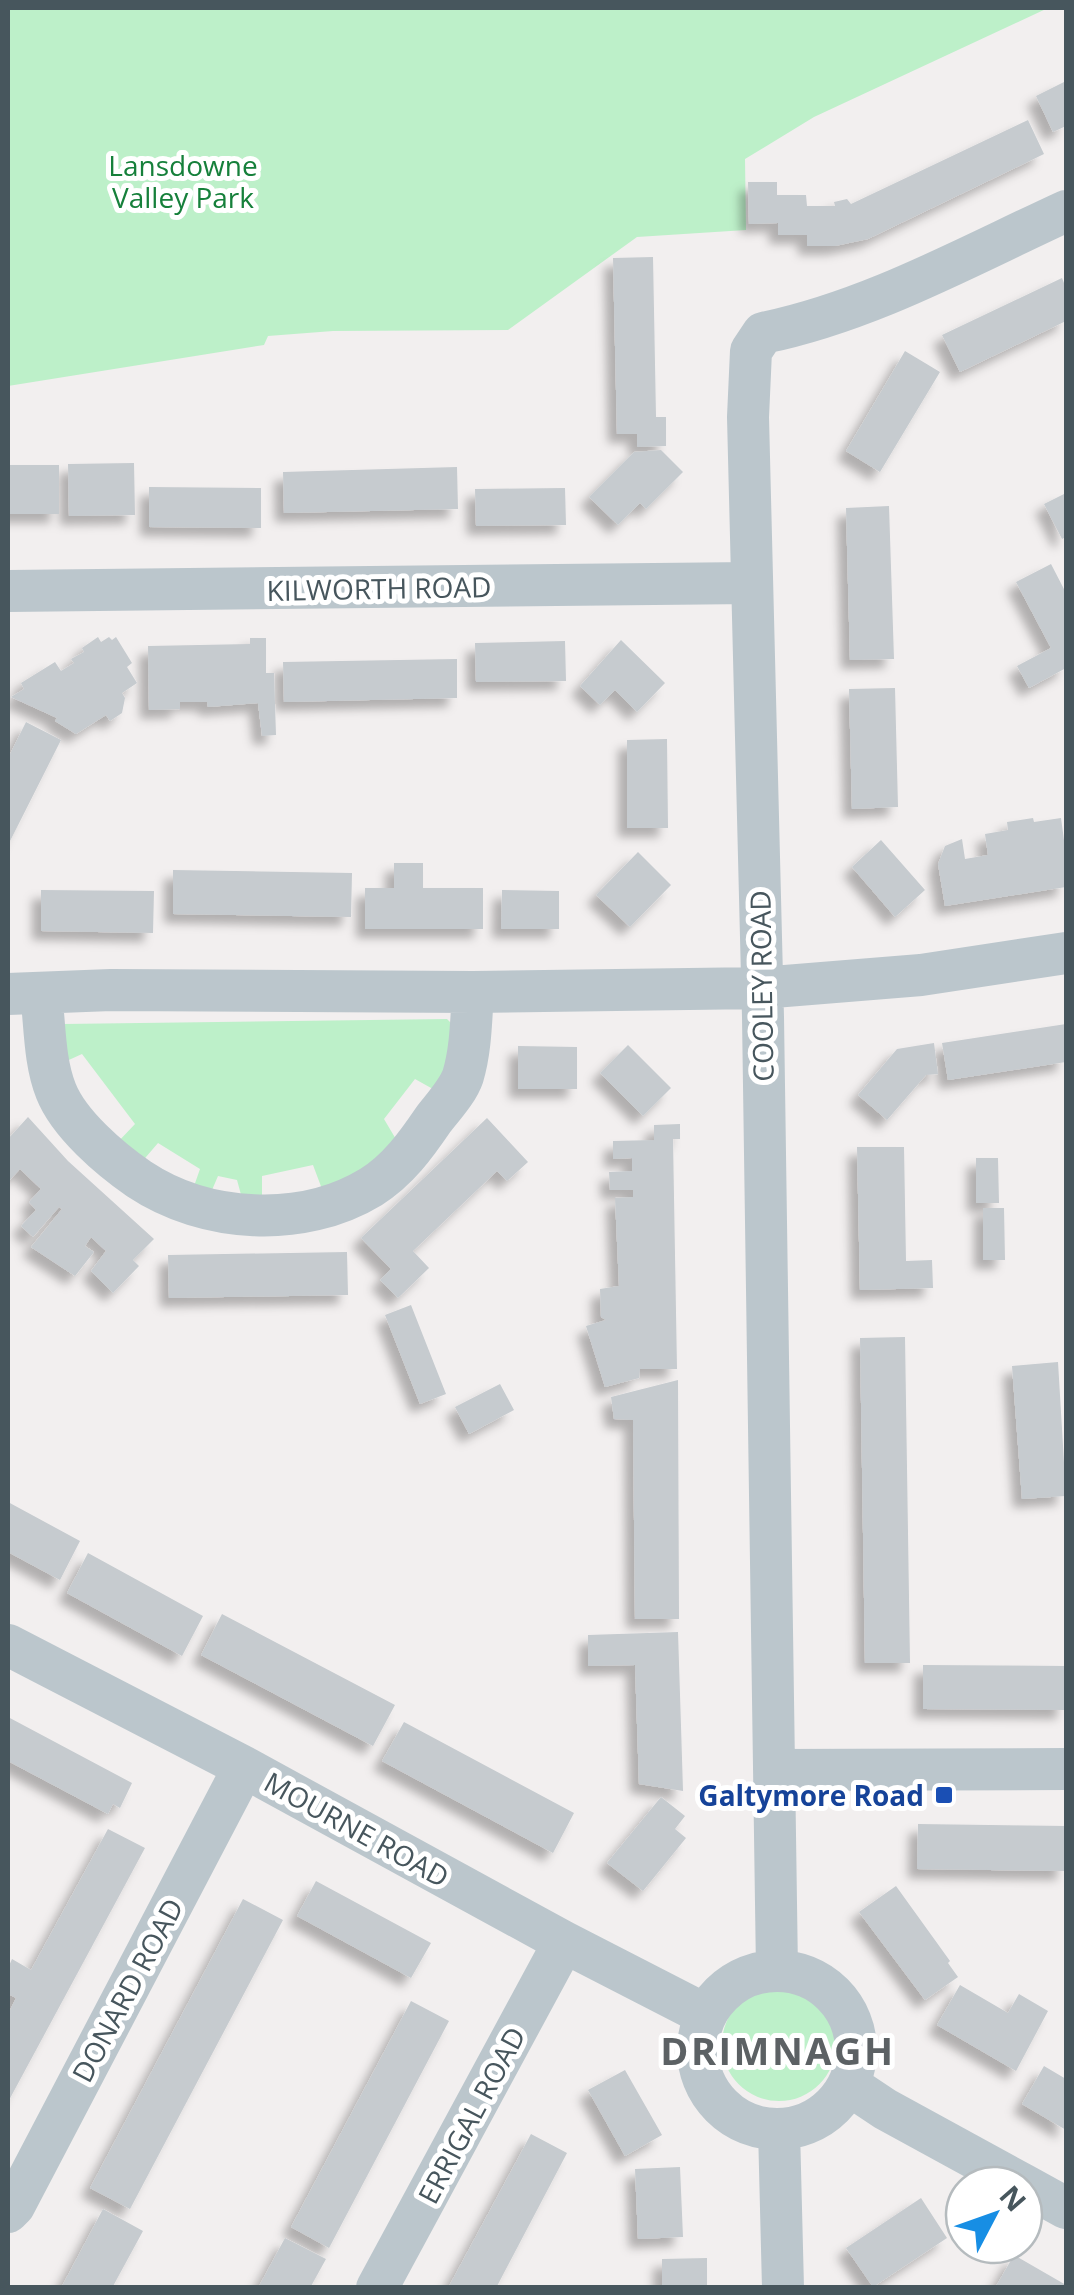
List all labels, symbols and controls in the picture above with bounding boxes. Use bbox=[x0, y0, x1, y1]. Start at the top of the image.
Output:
park label: Lansdowne Valley Park bbox=[108, 146, 258, 216]
street label: KILWORTH ROAD bbox=[266, 567, 492, 609]
street label: COOLEY ROAD bbox=[740, 890, 782, 1082]
street label: MOURNE ROAD bbox=[258, 1763, 456, 1895]
place label: Galtymore Road bbox=[698, 1776, 924, 1814]
marker: Galtymore Road bbox=[933, 1784, 955, 1806]
street label: DONARD ROAD bbox=[63, 1892, 191, 2088]
street label: ERRIGAL ROAD bbox=[408, 2020, 534, 2210]
district label: DRIMNAGH bbox=[660, 2024, 896, 2076]
north arrow bbox=[944, 2165, 1044, 2265]
text: N bbox=[992, 2177, 1035, 2219]

